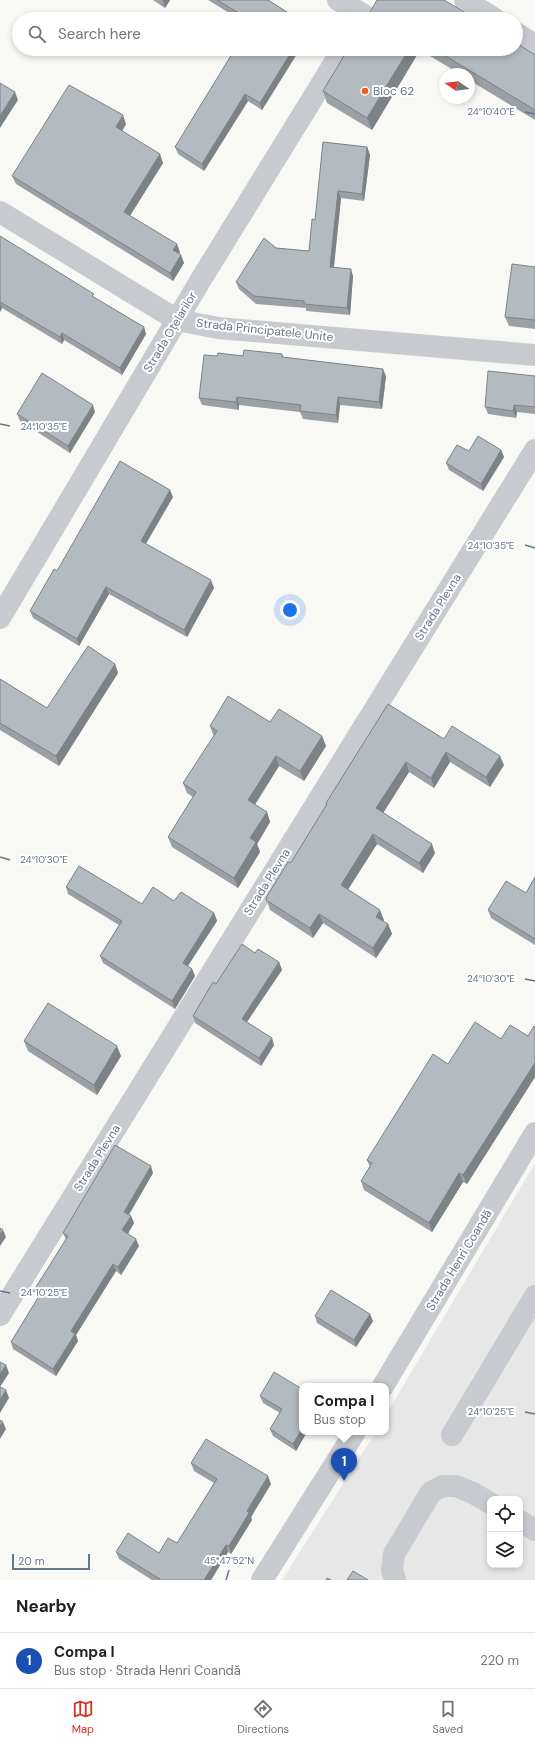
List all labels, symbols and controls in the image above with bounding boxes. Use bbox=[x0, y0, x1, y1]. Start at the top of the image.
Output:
search box bbox=[12, 12, 523, 56]
icon: search bbox=[26, 23, 48, 45]
text: Search here bbox=[58, 24, 141, 44]
north arrow bbox=[439, 68, 475, 104]
place label: Bloc 62 bbox=[373, 83, 414, 99]
marker: Bloc 62 bbox=[360, 86, 370, 96]
text: 24°10'40"E bbox=[467, 105, 515, 118]
street label: Strada Oțelarilor bbox=[140, 288, 201, 375]
street label: Strada Principatele Unite bbox=[196, 315, 334, 345]
text: 24°10'35"E bbox=[20, 420, 68, 433]
text: 24°10'35"E bbox=[467, 539, 515, 552]
street label: Strada Plevna bbox=[411, 571, 465, 643]
your location bbox=[280, 600, 300, 620]
street label: Strada Plevna bbox=[240, 846, 294, 918]
text: 24°10'30"E bbox=[20, 853, 68, 866]
text: 24°10'30"E bbox=[467, 972, 515, 985]
street label: Strada Plevna bbox=[70, 1122, 124, 1194]
street label: Strada Henri Coandă bbox=[422, 1206, 496, 1314]
text: 24°10'25"E bbox=[21, 1286, 68, 1299]
popup bbox=[299, 1383, 389, 1435]
text: Compa I bbox=[314, 1391, 374, 1411]
text: 24°10'25"E bbox=[468, 1405, 515, 1418]
text: Bus stop bbox=[314, 1411, 366, 1428]
pin: 1 bbox=[331, 1448, 357, 1481]
map controls bbox=[487, 1496, 523, 1568]
button: locate bbox=[487, 1496, 523, 1532]
button: layers bbox=[487, 1532, 523, 1568]
scale bar bbox=[12, 1552, 90, 1571]
text: 20 m bbox=[18, 1554, 44, 1568]
text: 45°47'52"N bbox=[204, 1554, 254, 1567]
text: Nearby bbox=[16, 1595, 76, 1617]
text: Compa I bbox=[54, 1642, 115, 1662]
text: 1 bbox=[27, 1652, 31, 1669]
text: 220 m bbox=[480, 1652, 519, 1669]
text: Bus stop · Strada Henri Coandă bbox=[54, 1662, 241, 1679]
tab: Map bbox=[72, 1698, 94, 1736]
tab: Directions bbox=[237, 1698, 289, 1736]
tab: Saved bbox=[432, 1698, 463, 1736]

